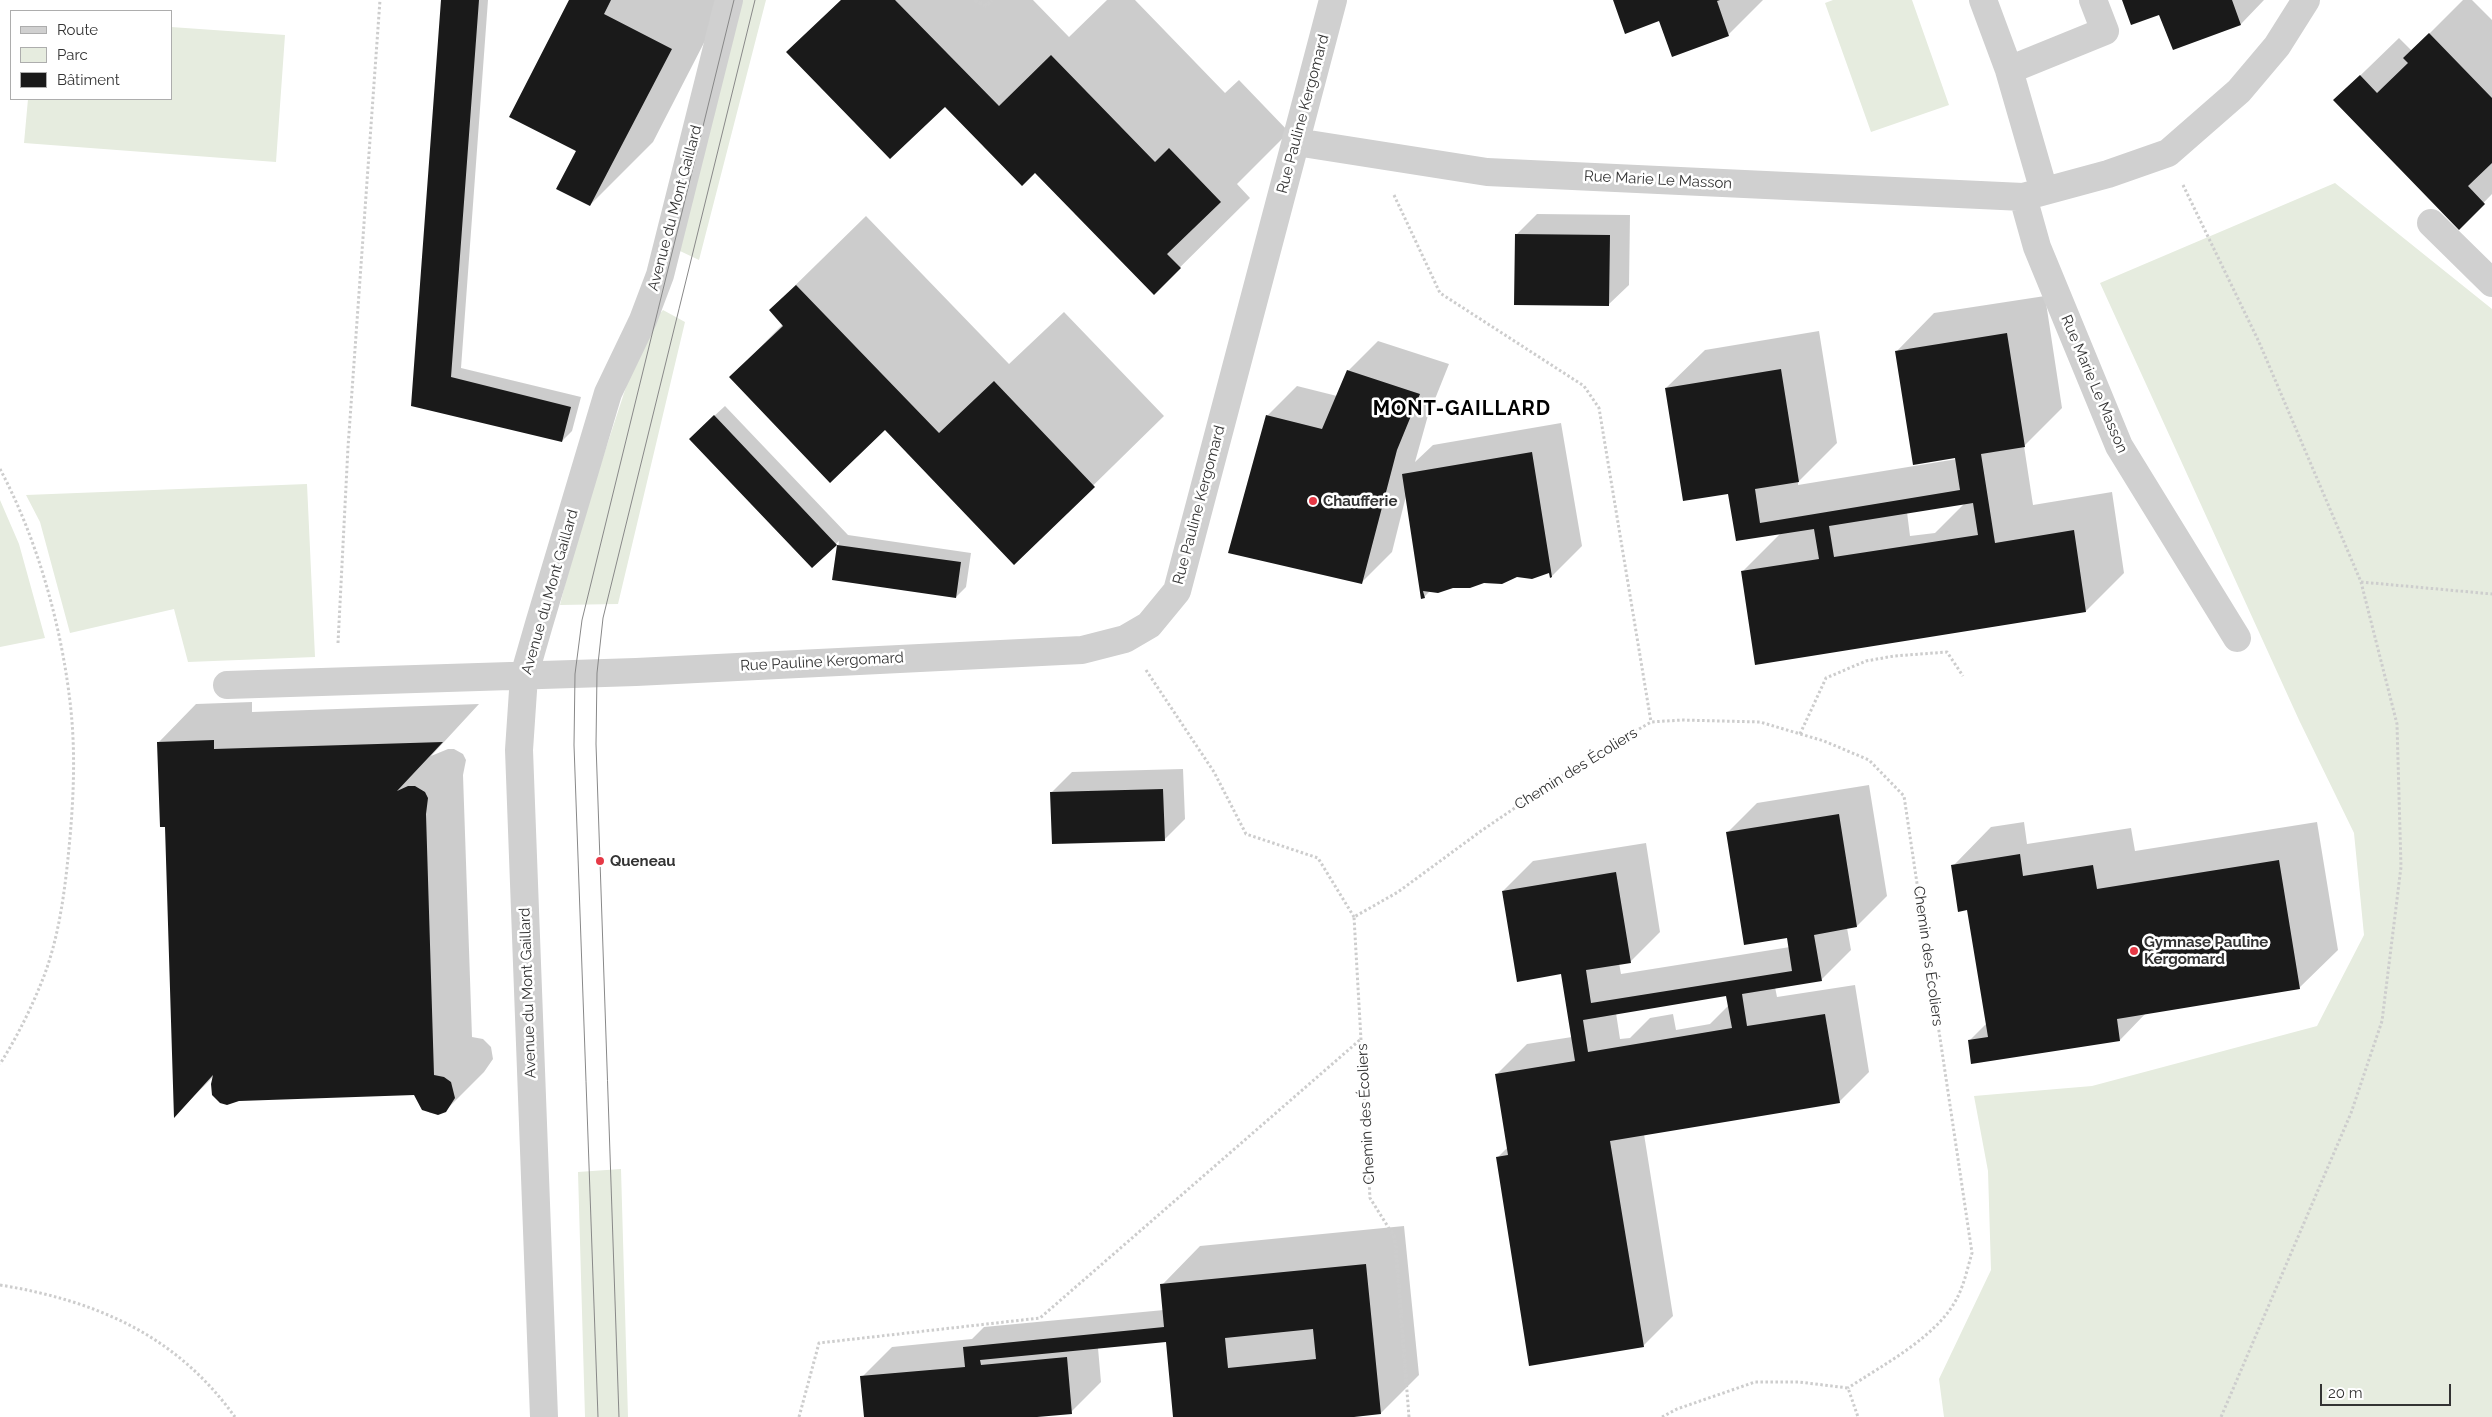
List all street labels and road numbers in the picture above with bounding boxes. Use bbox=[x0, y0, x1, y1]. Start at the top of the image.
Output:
street label: Rue Pauline Kergomard bbox=[1273, 33, 1333, 195]
street label: Avenue du Mont Gaillard bbox=[644, 123, 706, 293]
street label: Rue Marie Le Masson bbox=[1583, 167, 1733, 193]
street label: Rue Marie Le Masson bbox=[2057, 312, 2131, 456]
street label: Rue Pauline Kergomard bbox=[1169, 424, 1229, 586]
street label: Avenue du Mont Gaillard bbox=[518, 507, 582, 677]
street label: Rue Pauline Kergomard bbox=[740, 649, 904, 675]
street label: Chemin des Écoliers bbox=[1511, 724, 1641, 814]
street label: Chemin des Écoliers bbox=[1909, 885, 1947, 1027]
street label: Avenue du Mont Gaillard bbox=[516, 907, 540, 1079]
street label: Chemin des Écoliers bbox=[1353, 1043, 1379, 1185]

